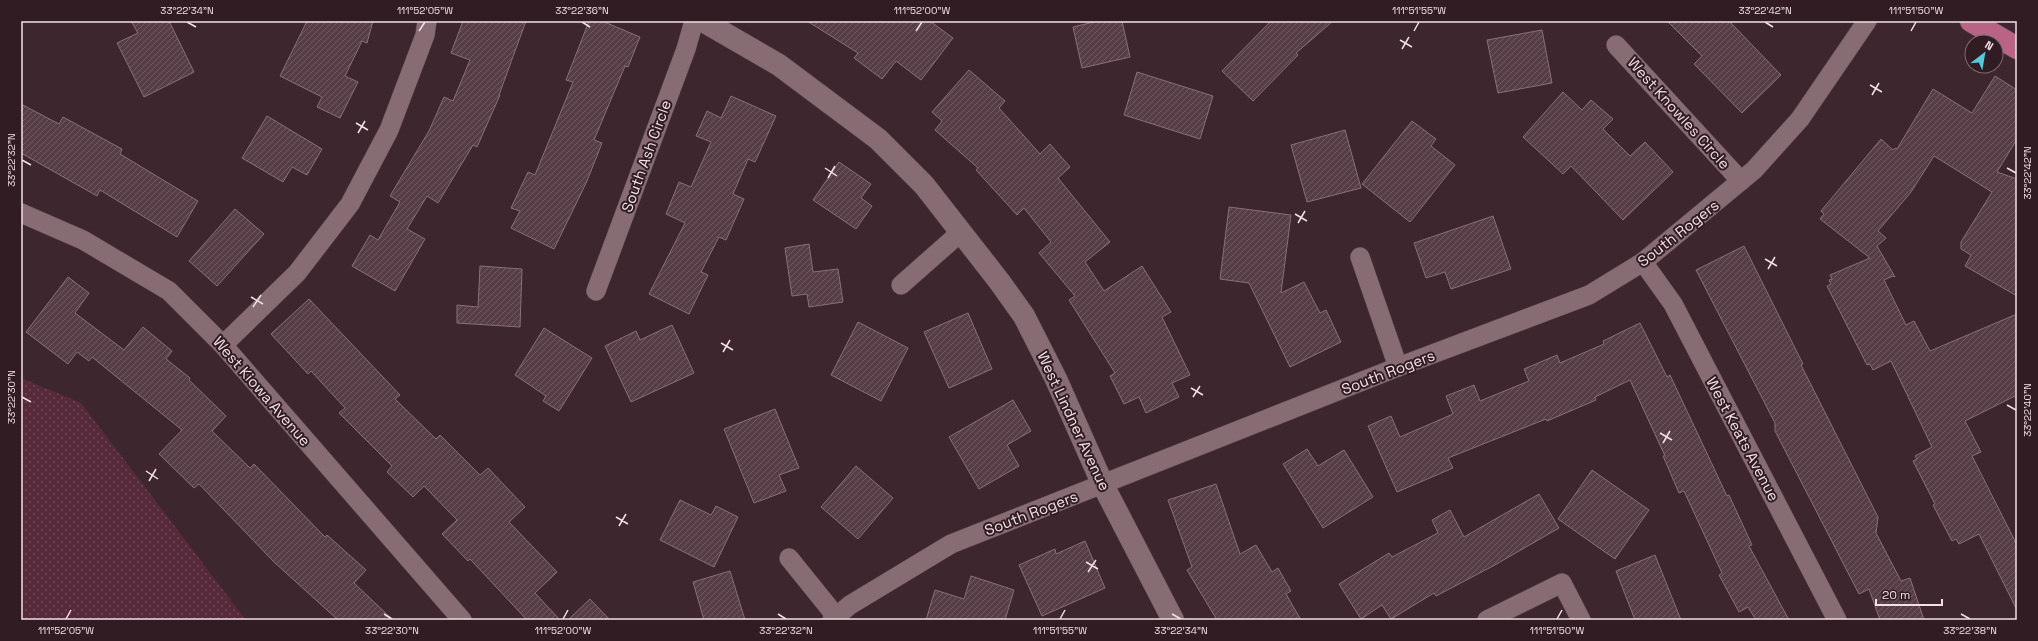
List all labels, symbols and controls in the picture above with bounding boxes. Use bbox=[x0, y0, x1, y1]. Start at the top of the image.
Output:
text: 33°22'34"N bbox=[160, 4, 214, 17]
text: 111°52'05"W bbox=[397, 4, 453, 17]
text: 33°22'36"N bbox=[555, 4, 609, 17]
text: 111°52'00"W bbox=[894, 4, 951, 17]
text: 111°51'55"W bbox=[1392, 4, 1446, 17]
text: 33°22'42"N bbox=[1738, 4, 1792, 17]
text: 111°51'50"W bbox=[1889, 4, 1943, 17]
north arrow bbox=[1964, 34, 2004, 74]
text: N bbox=[1982, 38, 1996, 53]
street label: West Knowles Circle bbox=[1624, 53, 1734, 173]
street label: South Ash Circle bbox=[617, 97, 675, 215]
text: 33°22'32"N bbox=[5, 133, 18, 187]
text: 33°22'42"N bbox=[2021, 146, 2034, 200]
street label: South Rogers bbox=[1633, 195, 1723, 271]
street label: West Kiowa Avenue bbox=[209, 332, 315, 450]
street label: South Rogers bbox=[1339, 345, 1437, 398]
street label: West Lindner Avenue bbox=[1033, 348, 1115, 494]
text: 33°22'30"N bbox=[5, 370, 18, 424]
street label: West Keats Avenue bbox=[1702, 374, 1784, 504]
text: 33°22'40"N bbox=[2021, 383, 2034, 437]
street label: South Rogers bbox=[982, 486, 1080, 539]
scale bar bbox=[1876, 581, 1942, 607]
text: 20 m bbox=[1882, 587, 1910, 603]
text: 111°52'05"W bbox=[38, 624, 94, 637]
text: 33°22'30"N bbox=[365, 624, 419, 637]
text: 111°52'00"W bbox=[535, 624, 592, 637]
text: 33°22'32"N bbox=[759, 624, 813, 637]
text: 111°51'55"W bbox=[1033, 624, 1087, 637]
text: 33°22'34"N bbox=[1154, 624, 1208, 637]
text: 111°51'50"W bbox=[1530, 624, 1584, 637]
text: 33°22'38"N bbox=[1943, 624, 1997, 637]

